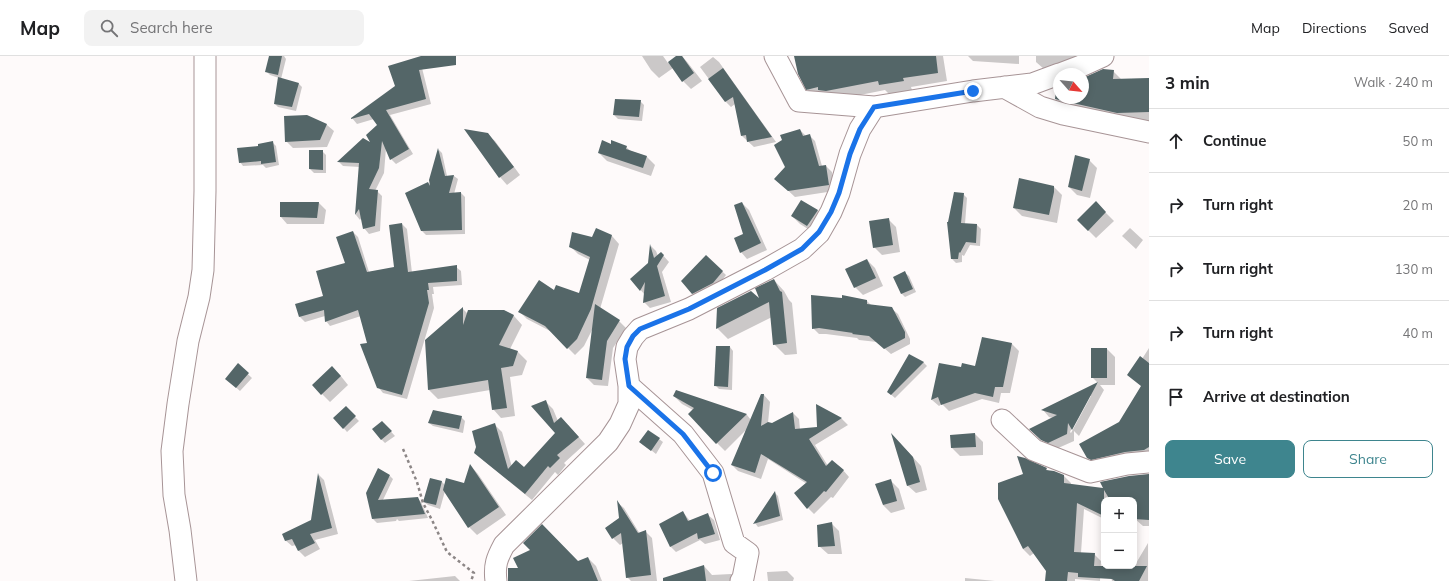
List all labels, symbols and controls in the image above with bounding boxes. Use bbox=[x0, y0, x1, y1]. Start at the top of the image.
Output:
search box bbox=[84, 10, 364, 46]
text: Map bbox=[20, 16, 60, 40]
icon: search bbox=[98, 17, 120, 39]
text: Search here bbox=[130, 18, 213, 37]
text: Map bbox=[1251, 19, 1280, 37]
text: Directions bbox=[1302, 19, 1367, 37]
text: Saved bbox=[1389, 19, 1429, 37]
north arrow bbox=[1053, 68, 1089, 104]
text: 3 min bbox=[1165, 72, 1210, 93]
text: Walk · 240 m bbox=[1354, 74, 1433, 90]
route end bbox=[964, 82, 982, 100]
icon: ahead bbox=[1165, 130, 1187, 152]
text: Continue bbox=[1203, 131, 1266, 150]
text: 50 m bbox=[1403, 133, 1433, 149]
icon: right bbox=[1165, 194, 1187, 216]
text: Turn right bbox=[1203, 195, 1273, 214]
text: 20 m bbox=[1403, 197, 1433, 213]
icon: right bbox=[1165, 258, 1187, 280]
text: Turn right bbox=[1203, 259, 1273, 278]
text: 130 m bbox=[1395, 261, 1433, 277]
icon: right bbox=[1165, 322, 1187, 344]
text: Turn right bbox=[1203, 323, 1273, 342]
text: 40 m bbox=[1403, 325, 1433, 341]
icon: arrive bbox=[1165, 386, 1187, 408]
text: Arrive at destination bbox=[1203, 387, 1350, 406]
button: Save bbox=[1165, 440, 1295, 478]
button: Share bbox=[1303, 440, 1433, 478]
route start bbox=[704, 464, 722, 482]
map controls bbox=[1101, 497, 1137, 569]
button: + bbox=[1101, 497, 1137, 533]
button: − bbox=[1101, 533, 1137, 569]

